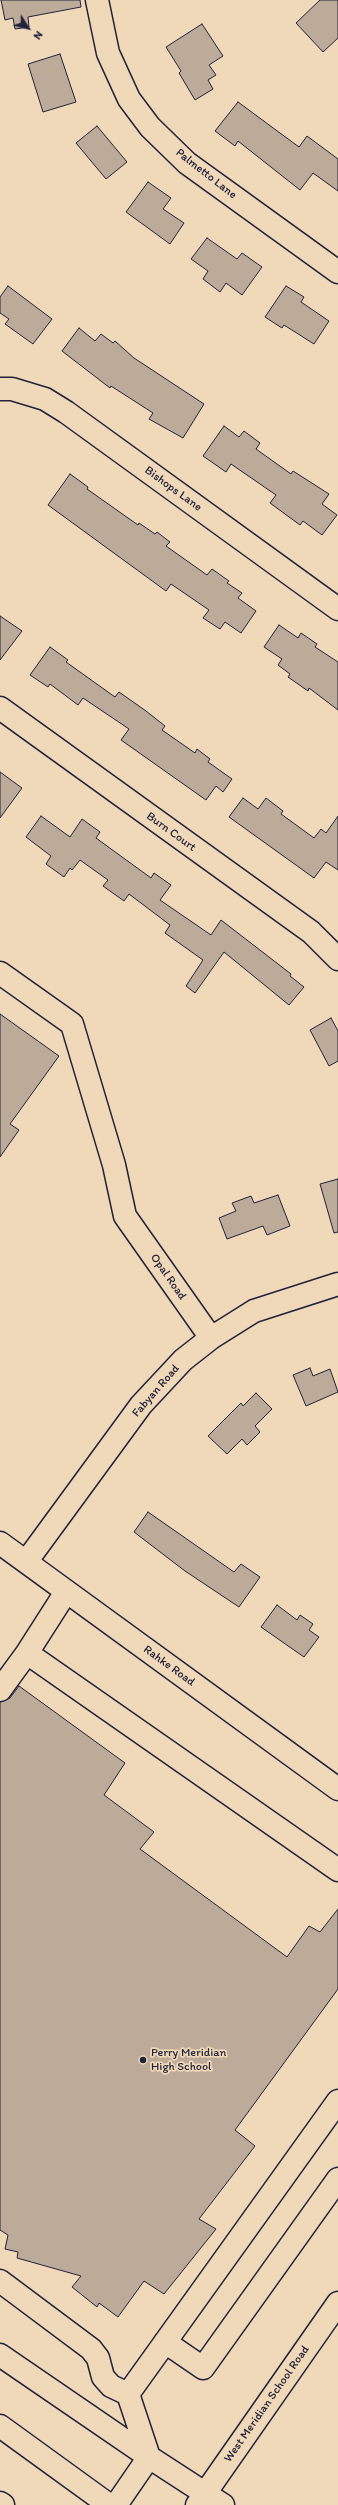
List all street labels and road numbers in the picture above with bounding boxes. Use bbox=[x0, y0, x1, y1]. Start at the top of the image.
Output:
street label: Palmetto Lane bbox=[173, 146, 239, 202]
street label: Bishops Lane bbox=[141, 463, 205, 515]
street label: Burn Court bbox=[143, 809, 199, 855]
street label: Opal Road bbox=[147, 1251, 189, 1303]
street label: Fabyan Road bbox=[129, 1362, 183, 1420]
street label: Rahke Road bbox=[140, 1642, 198, 1690]
street label: West Meridian School Road bbox=[221, 2343, 313, 2465]

